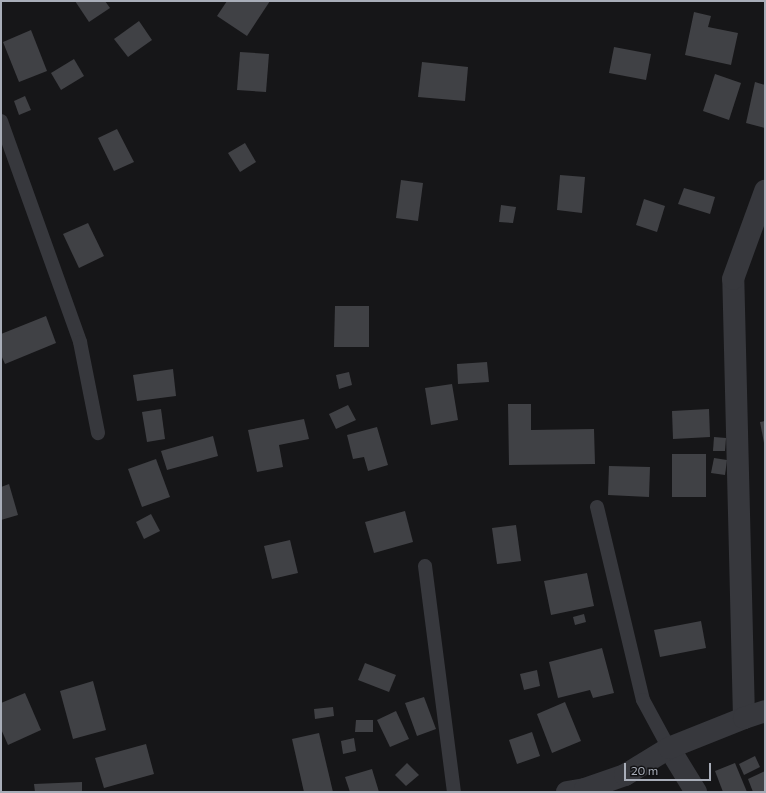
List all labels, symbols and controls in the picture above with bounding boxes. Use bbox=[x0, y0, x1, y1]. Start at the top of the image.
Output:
scale bar bbox=[626, 755, 713, 781]
text: 20 m bbox=[631, 763, 658, 777]

